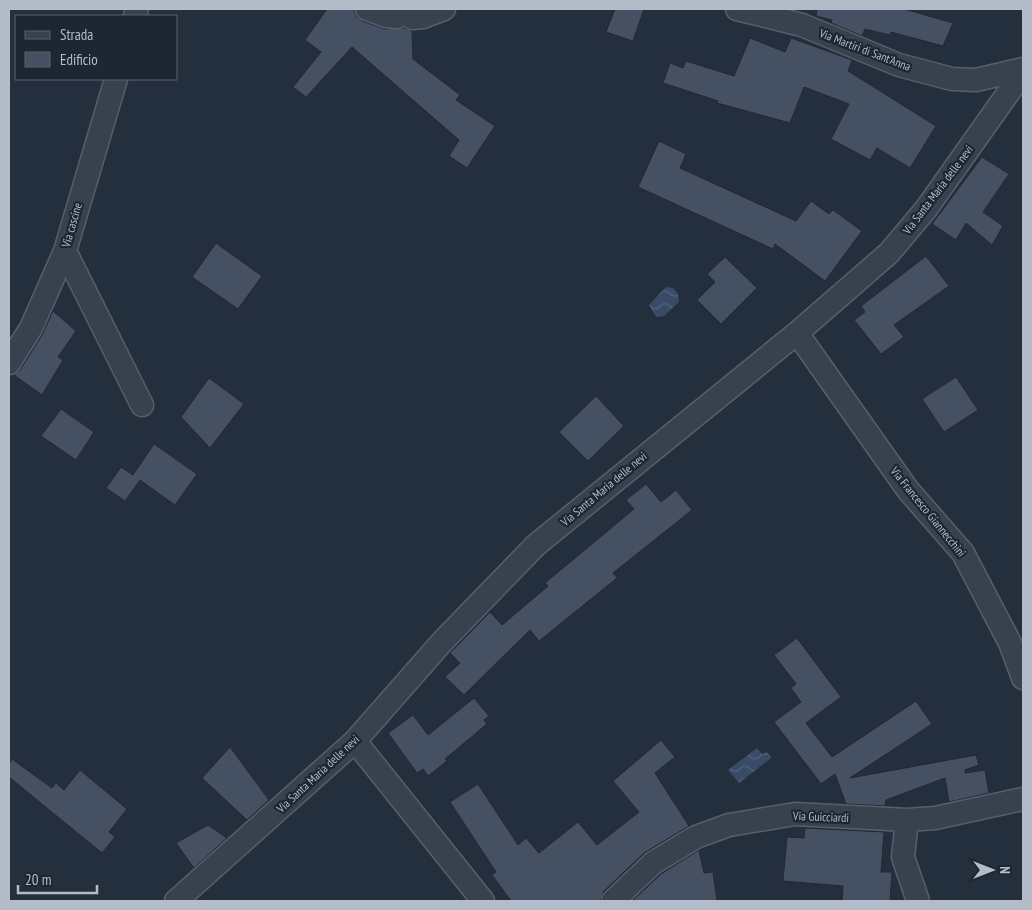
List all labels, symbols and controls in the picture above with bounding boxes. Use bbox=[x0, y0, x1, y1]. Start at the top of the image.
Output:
legend bbox=[15, 15, 178, 80]
text: Strada bbox=[60, 25, 93, 44]
street label: Via Martiri di Sant'Anna bbox=[816, 25, 913, 74]
text: Edificio bbox=[60, 50, 98, 69]
street label: Via Santa Maria delle nevi bbox=[899, 142, 976, 238]
street label: Via cascine bbox=[58, 201, 85, 250]
street label: Via Santa Maria delle nevi bbox=[557, 448, 650, 530]
street label: Via Francesco Giannecchini bbox=[887, 463, 969, 560]
street label: Via Santa Maria delle nevi bbox=[272, 731, 362, 816]
street label: Via Guicciardi bbox=[792, 808, 849, 825]
north arrow bbox=[967, 845, 1017, 895]
scale bar bbox=[18, 862, 96, 894]
text: N bbox=[996, 866, 1014, 874]
text: 20 m bbox=[25, 870, 51, 889]

